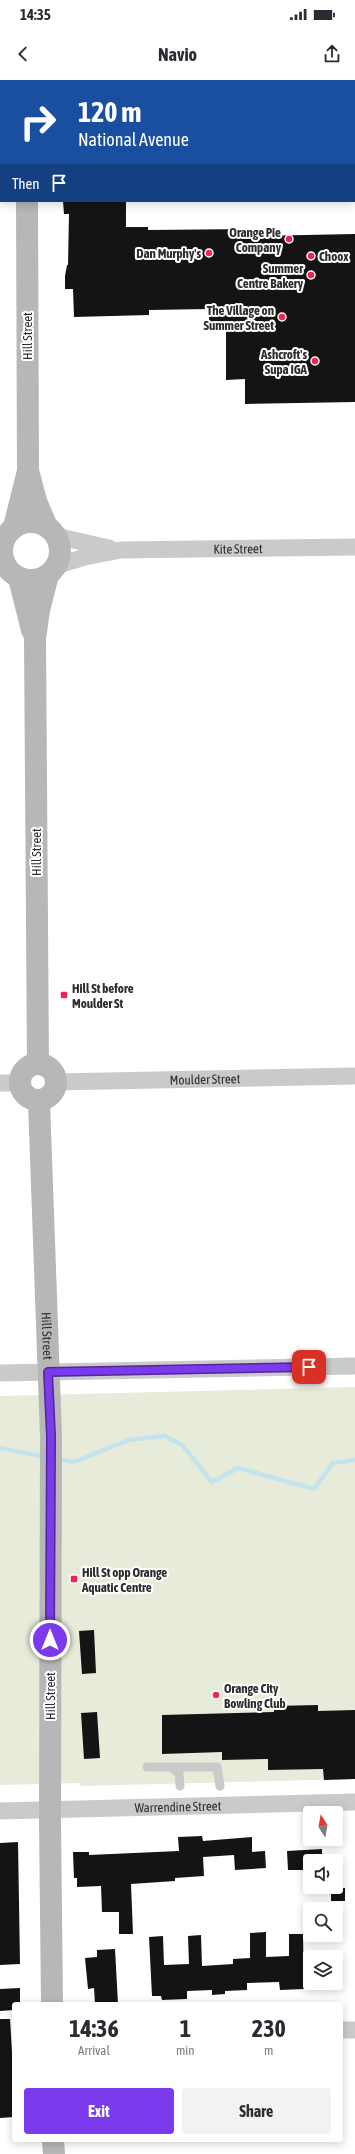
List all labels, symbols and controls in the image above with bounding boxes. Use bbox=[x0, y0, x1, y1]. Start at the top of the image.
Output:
text: 14:35 bbox=[20, 6, 51, 23]
icon: back bbox=[12, 43, 34, 65]
icon: share bbox=[321, 43, 343, 65]
text: Navio bbox=[158, 44, 197, 65]
icon: right bbox=[12, 96, 64, 148]
text: 120 m bbox=[78, 96, 141, 128]
text: National Avenue bbox=[78, 129, 189, 150]
icon: arrive bbox=[48, 172, 70, 194]
text: Then bbox=[12, 175, 40, 192]
place label: Orange Pie Company bbox=[229, 225, 282, 255]
marker: Orange Pie Company bbox=[284, 234, 294, 244]
place label: Dan Murphy's bbox=[136, 246, 201, 261]
marker: Dan Murphy's bbox=[204, 248, 214, 258]
place label: Choox bbox=[319, 249, 349, 264]
marker: Choox bbox=[306, 251, 316, 261]
place label: Summer Centre Bakery bbox=[237, 261, 304, 291]
marker: Summer Centre Bakery bbox=[306, 270, 316, 280]
place label: The Village on Summer Street bbox=[204, 303, 274, 333]
street label: Hill Street bbox=[20, 312, 35, 360]
marker: The Village on Summer Street bbox=[277, 312, 287, 322]
place label: Ashcroft's Supa IGA bbox=[260, 347, 308, 377]
marker: Ashcroft's Supa IGA bbox=[310, 356, 320, 366]
street label: Kite Street bbox=[213, 541, 263, 556]
street label: Hill Street bbox=[29, 828, 44, 876]
place label: Hill St before Moulder St bbox=[72, 981, 134, 1011]
marker: Hill St before Moulder St bbox=[59, 990, 69, 1000]
street label: Moulder Street bbox=[169, 1071, 241, 1087]
street label: Hill Street bbox=[39, 1312, 56, 1360]
pin bbox=[292, 1350, 326, 1384]
icon: arrive bbox=[298, 1356, 320, 1378]
place label: Hill St opp Orange Aquatic Centre bbox=[81, 1565, 167, 1595]
marker: Hill St opp Orange Aquatic Centre bbox=[69, 1574, 79, 1584]
position arrow bbox=[29, 1619, 71, 1661]
street label: Hill Street bbox=[43, 1672, 58, 1720]
place label: Orange City Bowling Club bbox=[224, 1681, 286, 1711]
marker: Orange City Bowling Club bbox=[211, 1690, 221, 1700]
street label: Warrendine Street bbox=[134, 1798, 222, 1815]
north arrow bbox=[303, 1806, 343, 1846]
map controls bbox=[303, 1806, 343, 1990]
button: sound bbox=[303, 1854, 343, 1894]
button: search bbox=[303, 1902, 343, 1942]
button: layers bbox=[303, 1950, 343, 1990]
text: 14:36 bbox=[69, 2015, 119, 2042]
text: 1 bbox=[180, 2015, 191, 2042]
text: 230 bbox=[252, 2015, 286, 2042]
text: Arrival bbox=[78, 2043, 110, 2058]
text: min bbox=[176, 2043, 195, 2058]
text: m bbox=[264, 2043, 273, 2058]
button: Exit bbox=[24, 2088, 174, 2134]
button: Share bbox=[182, 2088, 331, 2134]

